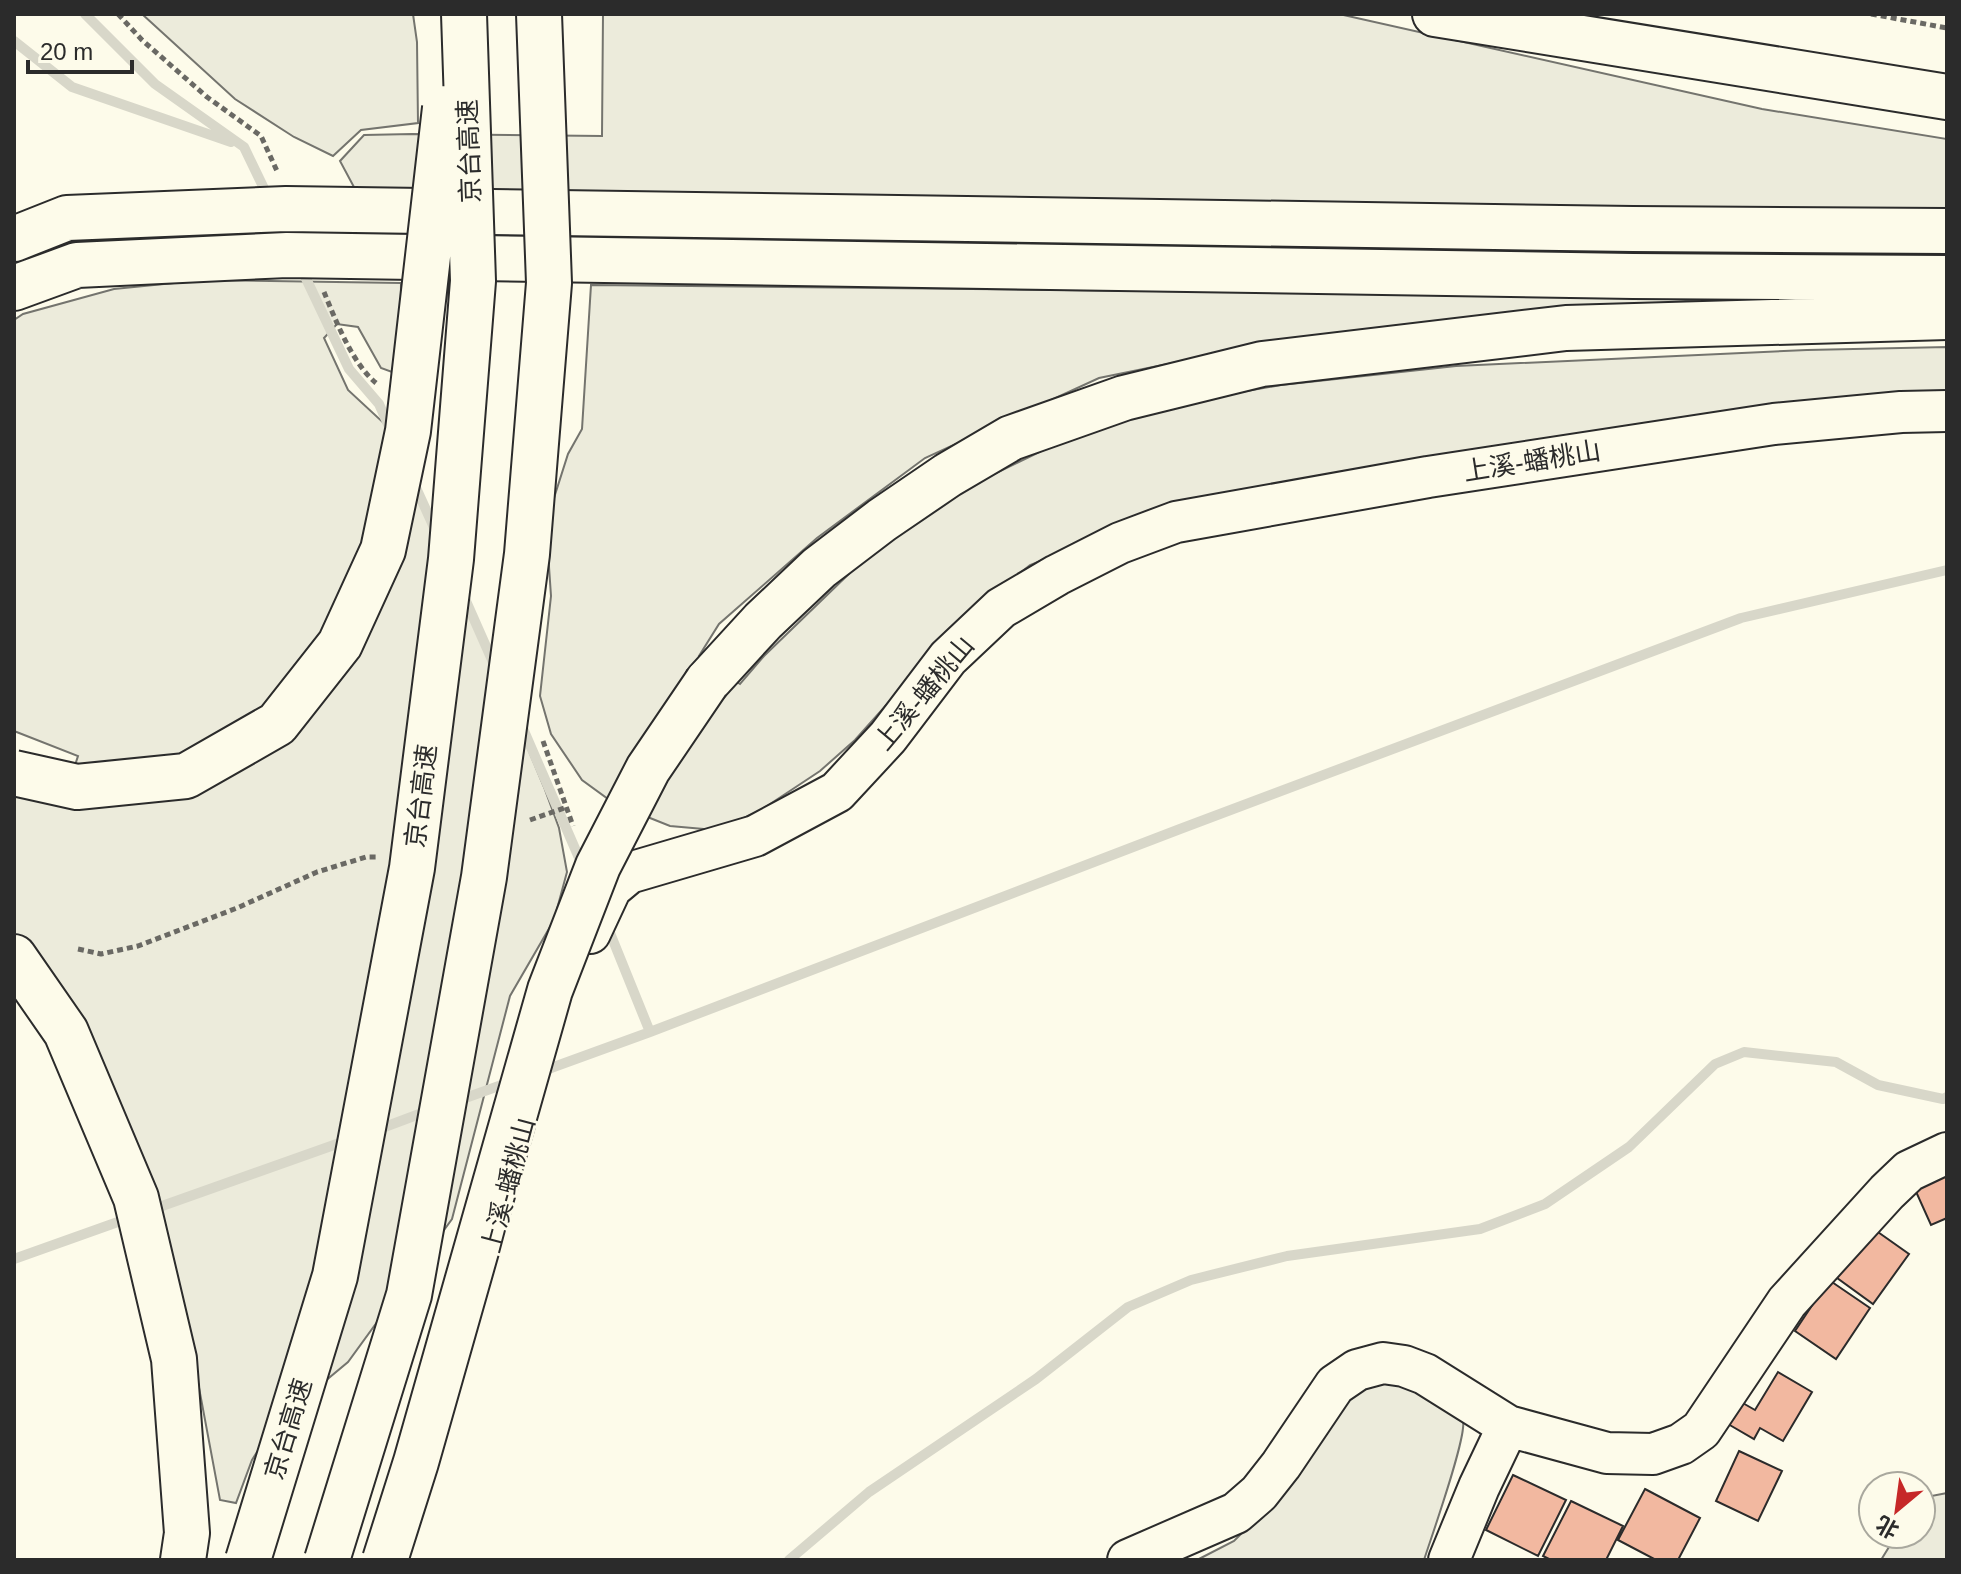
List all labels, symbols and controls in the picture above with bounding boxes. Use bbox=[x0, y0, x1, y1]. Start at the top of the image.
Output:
scale bar bbox=[28, 24, 132, 74]
text: 20 m bbox=[40, 38, 93, 65]
street label: 京台高速 bbox=[452, 99, 486, 203]
street label: 上溪-蟠桃山 bbox=[1461, 435, 1603, 487]
street label: 上溪-蟠桃山 bbox=[868, 630, 980, 756]
street label: 京台高速 bbox=[400, 743, 442, 849]
street label: 上溪-蟠桃山 bbox=[476, 1114, 540, 1256]
street label: 京台高速 bbox=[258, 1375, 318, 1483]
north arrow bbox=[1857, 1470, 1937, 1550]
text: 北 bbox=[1872, 1511, 1903, 1543]

